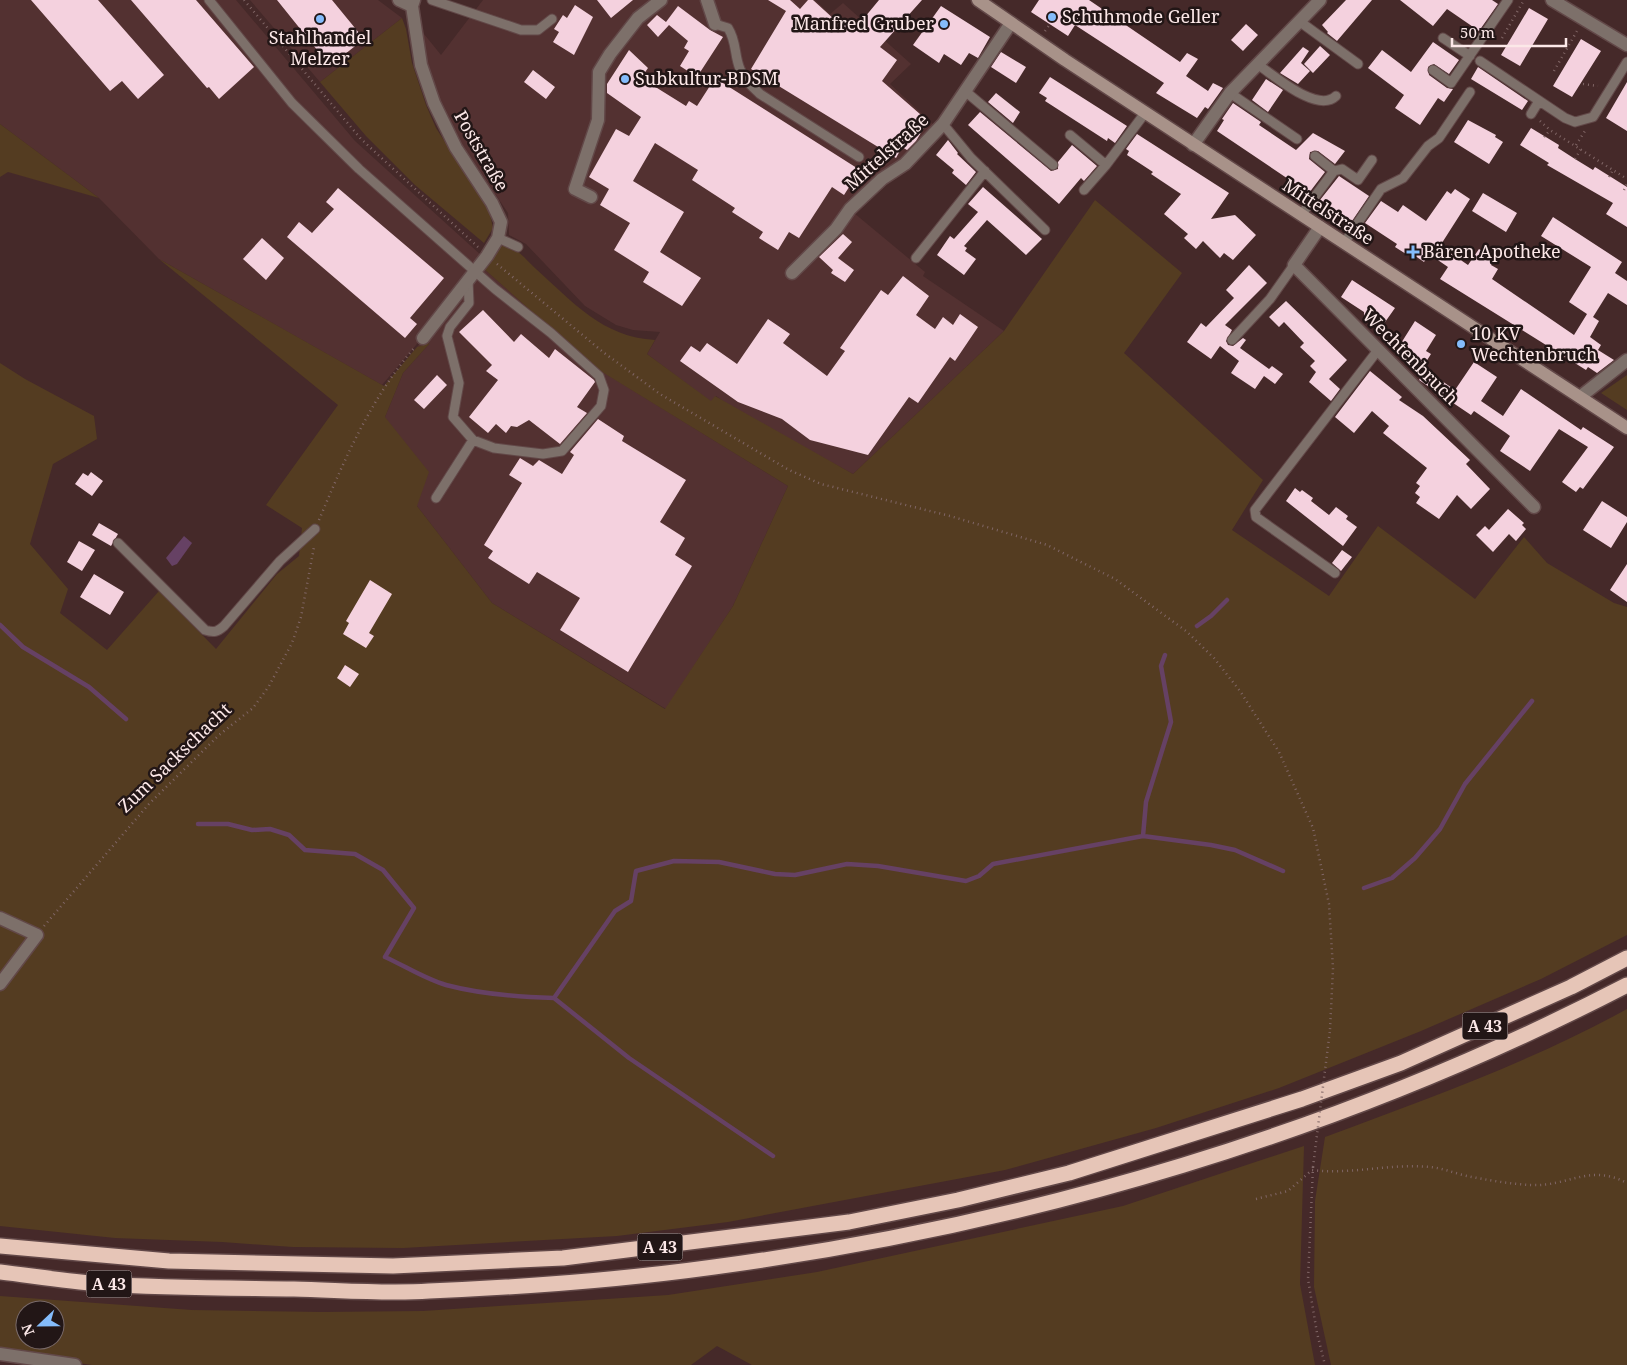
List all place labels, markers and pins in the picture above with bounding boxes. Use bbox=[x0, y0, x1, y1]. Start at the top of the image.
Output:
place label: Schuhmode Geller bbox=[1062, 4, 1220, 28]
place label: Manfred Gruber bbox=[793, 11, 935, 35]
marker: Schuhmode Geller bbox=[1046, 11, 1058, 23]
marker: Stahlhandel Melzer bbox=[314, 13, 326, 25]
marker: Manfred Gruber bbox=[938, 18, 950, 30]
place label: Stahlhandel Melzer bbox=[269, 25, 372, 70]
place label: Subkultur-BDSM bbox=[635, 66, 778, 90]
marker: Subkultur-BDSM bbox=[619, 73, 631, 85]
place label: Bären Apotheke bbox=[1423, 239, 1561, 263]
marker: Bären Apotheke bbox=[1407, 246, 1419, 258]
place label: 10 KV Wechtenbruch bbox=[1471, 321, 1598, 366]
marker: 10 KV Wechtenbruch bbox=[1455, 338, 1467, 350]

